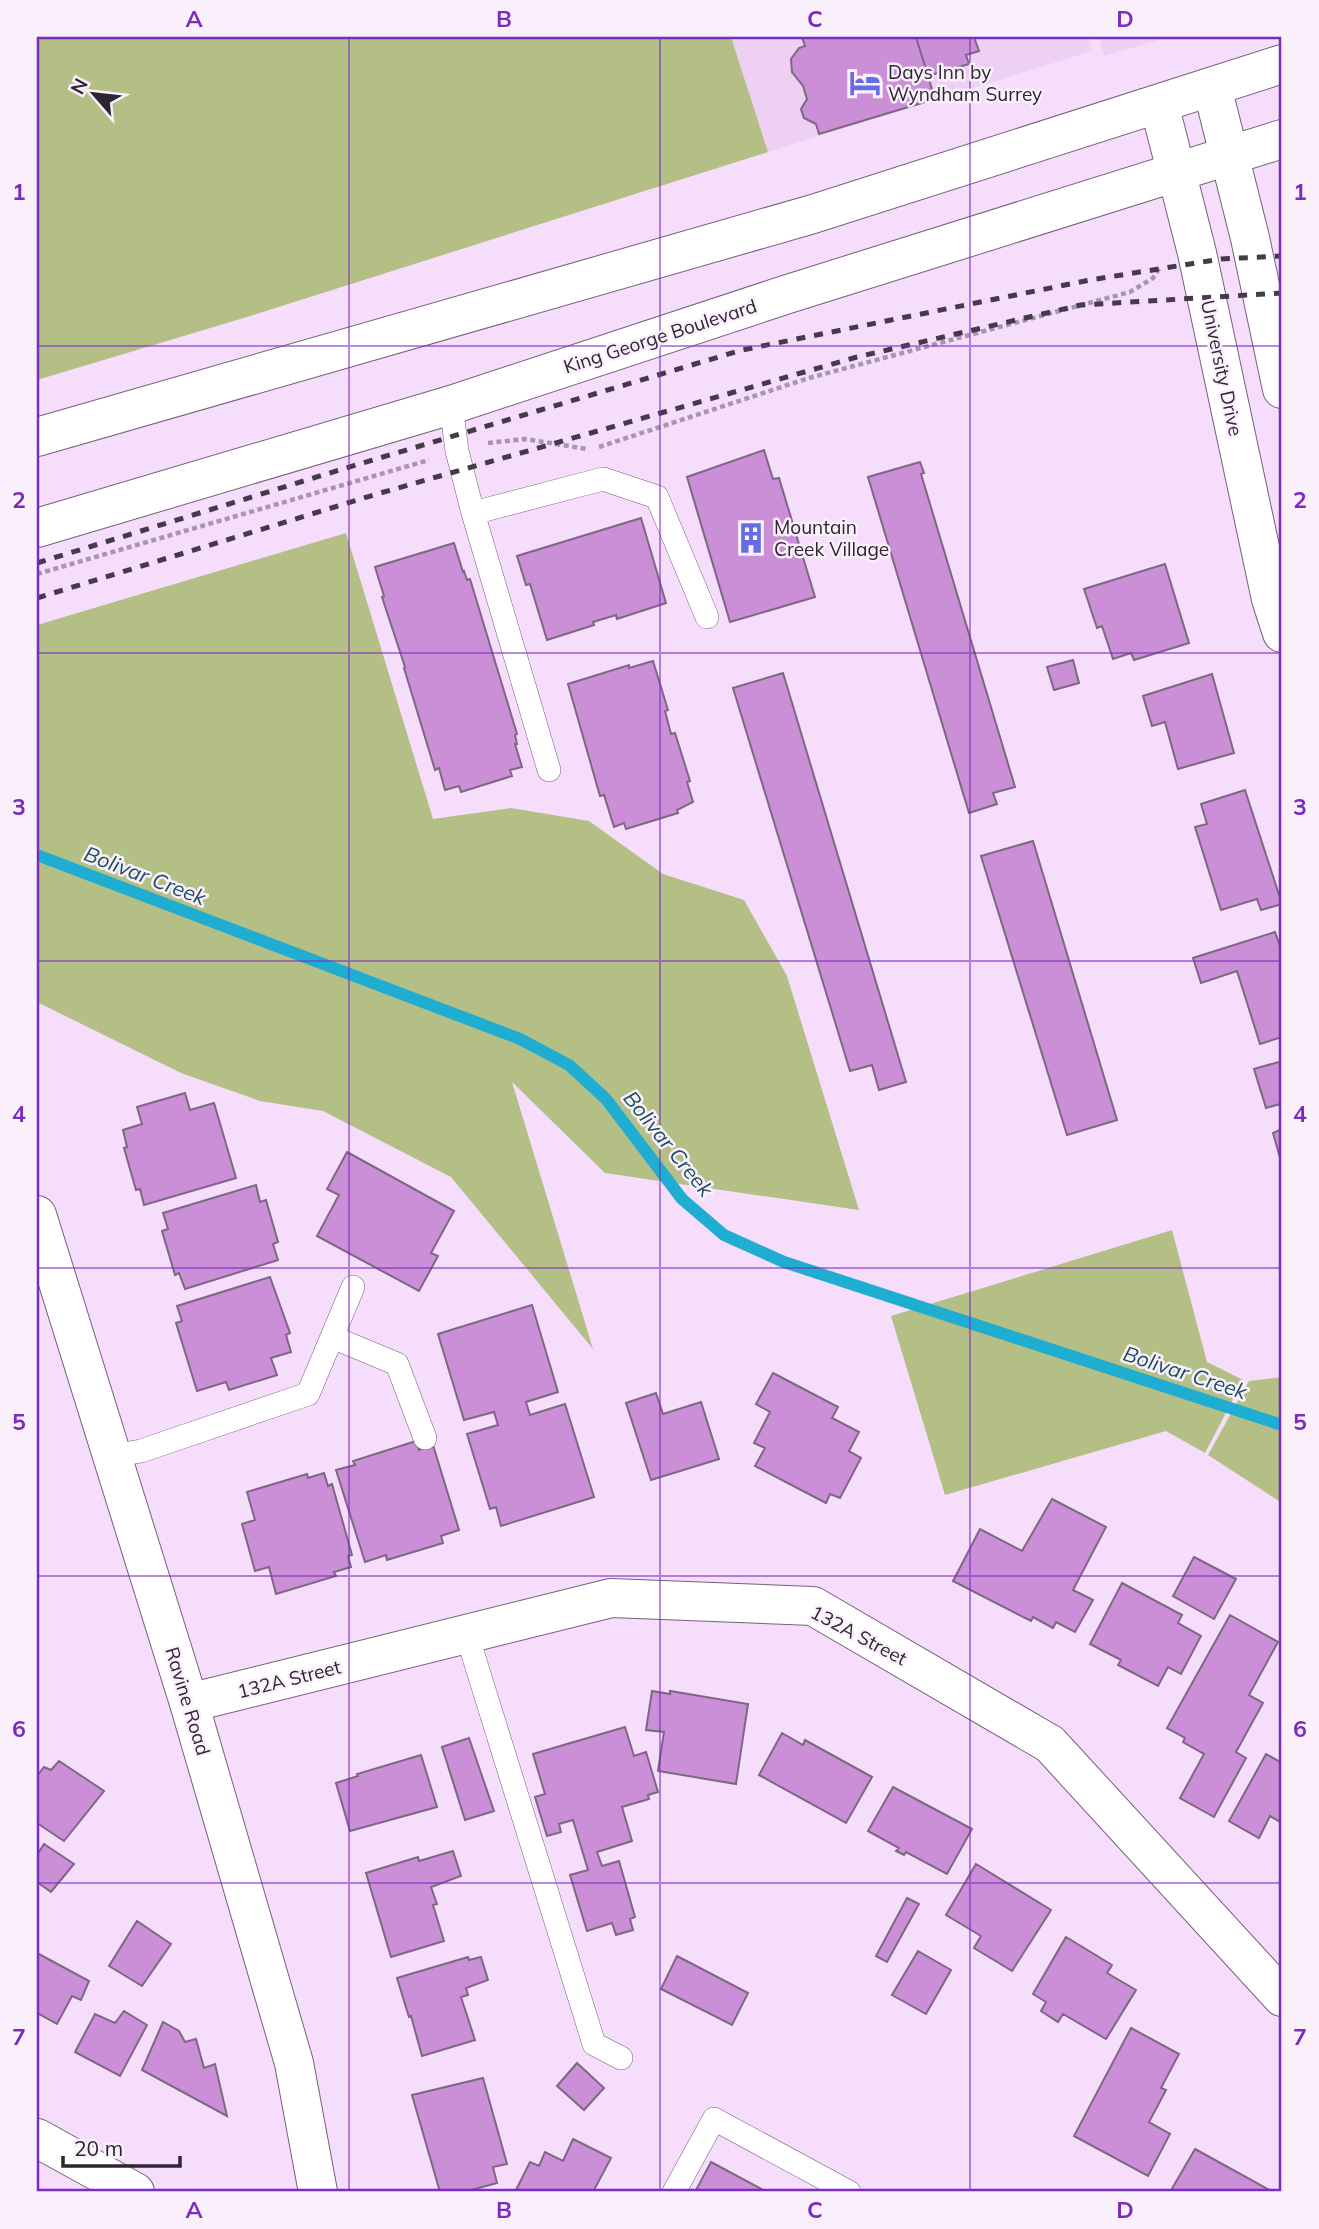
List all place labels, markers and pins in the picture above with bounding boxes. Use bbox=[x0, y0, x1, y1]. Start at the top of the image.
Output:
place label: Days Inn by Wyndham Surrey bbox=[888, 60, 1042, 106]
hotel icon: Days Inn by Wyndham Surrey bbox=[848, 66, 882, 100]
place label: Mountain Creek Village bbox=[774, 515, 889, 561]
building icon: Mountain Creek Village bbox=[734, 521, 768, 555]

